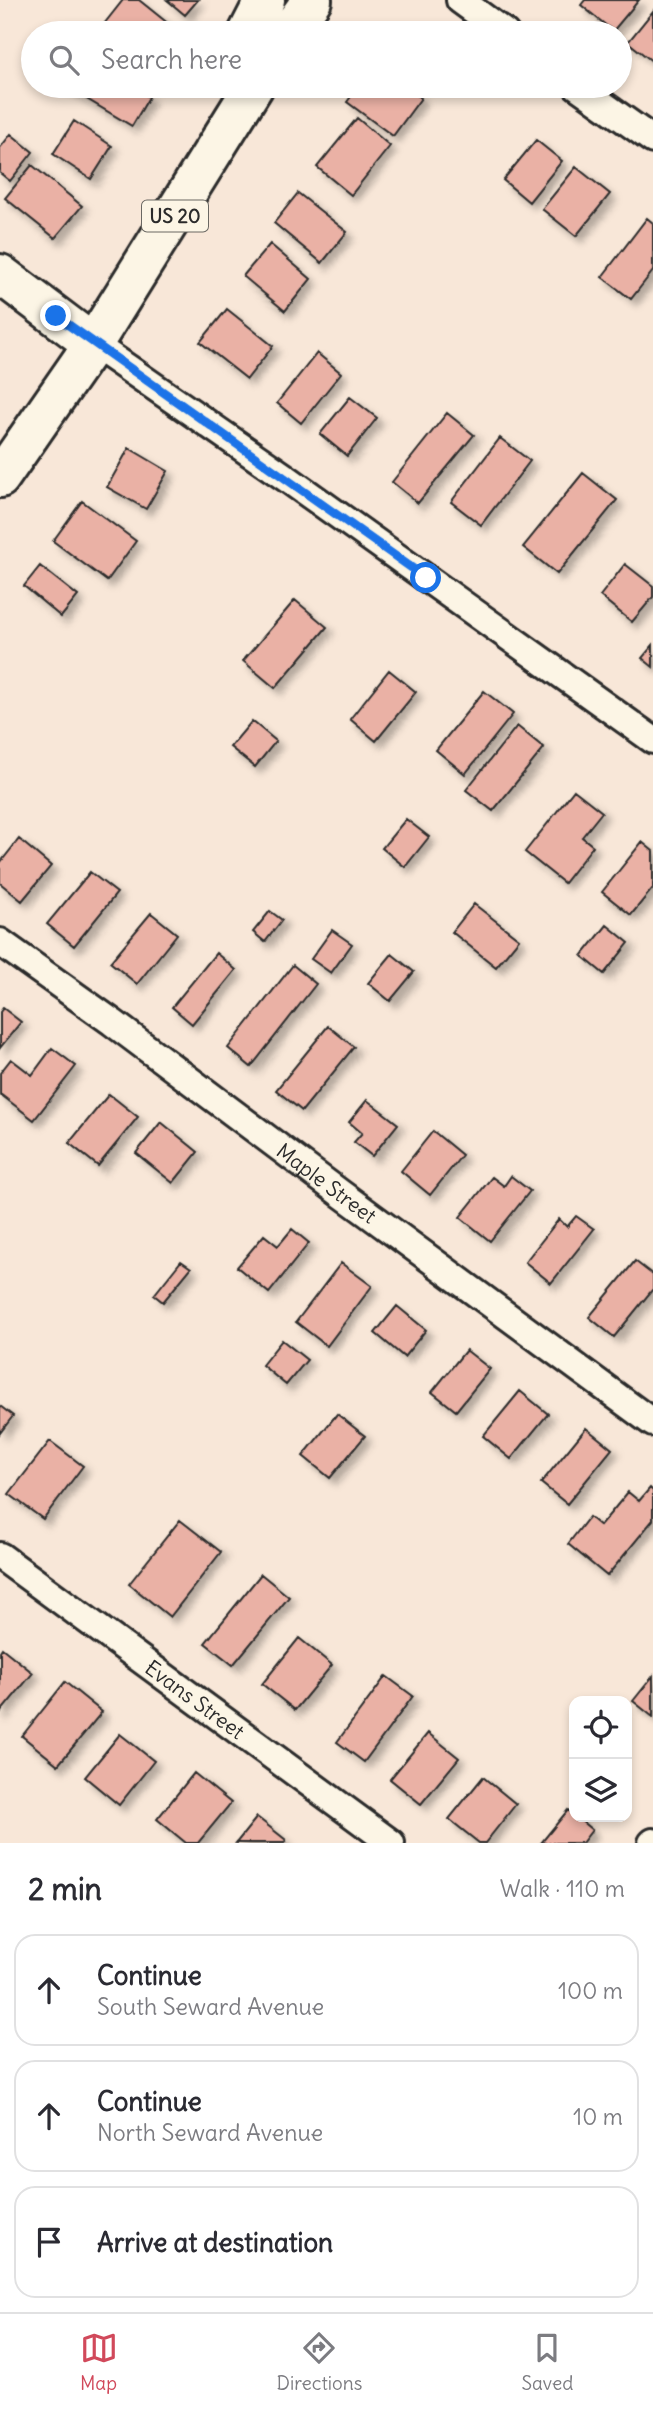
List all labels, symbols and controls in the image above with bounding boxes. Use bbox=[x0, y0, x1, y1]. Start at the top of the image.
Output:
search box bbox=[21, 21, 632, 98]
icon: search bbox=[45, 41, 83, 79]
text: Search here bbox=[101, 43, 242, 76]
road number: US 20 bbox=[142, 200, 208, 232]
route end bbox=[40, 300, 71, 331]
route start bbox=[410, 562, 441, 593]
street label: Maple Street bbox=[271, 1137, 382, 1229]
street label: Evans Street bbox=[140, 1654, 250, 1745]
map controls bbox=[569, 1696, 632, 1822]
button: locate bbox=[569, 1696, 632, 1759]
button: layers bbox=[569, 1759, 632, 1822]
text: 2 min bbox=[28, 1870, 102, 1908]
text: Walk · 110 m bbox=[500, 1874, 625, 1903]
text: Continue bbox=[97, 1959, 202, 1992]
icon: ahead bbox=[30, 1971, 68, 2009]
text: 100 m bbox=[558, 1976, 623, 2005]
text: South Seward Avenue bbox=[97, 1992, 324, 2021]
text: Continue bbox=[97, 2085, 202, 2118]
icon: ahead bbox=[30, 2097, 68, 2135]
text: 10 m bbox=[573, 2102, 623, 2131]
text: North Seward Avenue bbox=[97, 2118, 323, 2147]
icon: arrive bbox=[30, 2223, 68, 2261]
text: Arrive at destination bbox=[97, 2226, 333, 2259]
tab: Map bbox=[80, 2329, 118, 2395]
tab: Directions bbox=[277, 2329, 362, 2395]
tab: Saved bbox=[521, 2329, 573, 2395]

